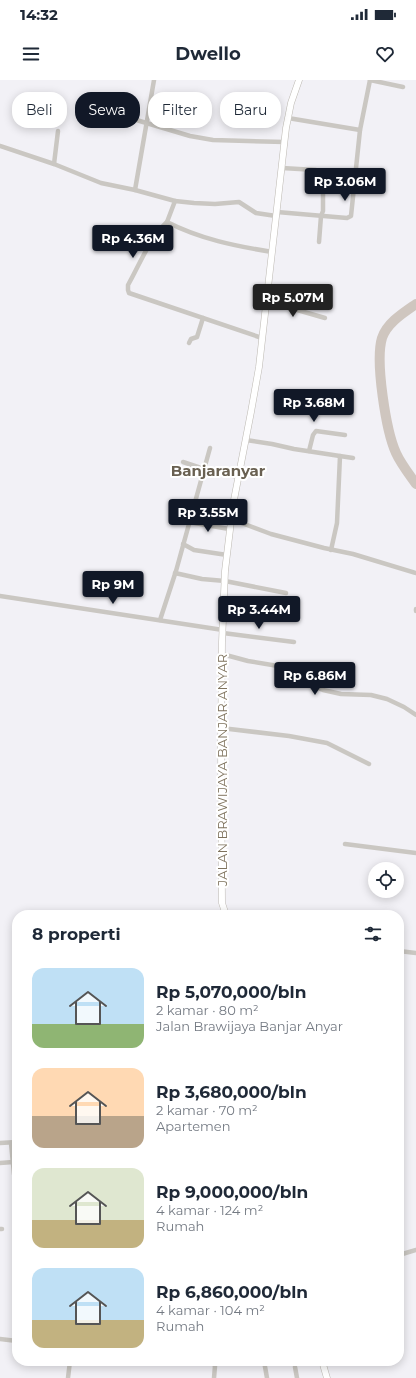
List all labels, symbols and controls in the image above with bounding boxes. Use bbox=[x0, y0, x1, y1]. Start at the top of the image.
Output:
text: 14:32 bbox=[20, 5, 58, 24]
icon: menu bbox=[20, 43, 42, 65]
text: Dwello bbox=[175, 43, 241, 65]
icon: heart bbox=[374, 43, 396, 65]
chip: Beli bbox=[12, 92, 67, 128]
chip: Sewa bbox=[75, 92, 140, 128]
chip: Filter bbox=[148, 92, 212, 128]
chip: Baru bbox=[220, 92, 281, 128]
pin: Rp 3.06M bbox=[304, 168, 386, 202]
text: Rp 3.06M bbox=[314, 173, 376, 189]
pin: Rp 4.36M bbox=[92, 225, 174, 259]
text: Rp 4.36M bbox=[101, 230, 165, 246]
pin: Rp 5.07M bbox=[252, 284, 334, 318]
text: Rp 5.07M bbox=[262, 289, 324, 305]
pin: Rp 3.68M bbox=[273, 389, 355, 423]
text: Rp 3.68M bbox=[283, 394, 345, 410]
district label: Banjaranyar bbox=[171, 461, 266, 480]
pin: Rp 3.55M bbox=[167, 499, 249, 533]
text: Rp 3.55M bbox=[177, 504, 239, 520]
pin: Rp 9M bbox=[85, 571, 141, 605]
text: Rp 9M bbox=[92, 576, 134, 592]
pin: Rp 3.44M bbox=[218, 596, 300, 630]
text: Rp 3.44M bbox=[227, 601, 291, 617]
street label: JALAN BRAWIJAYA BANJAR ANYAR bbox=[214, 654, 230, 887]
pin: Rp 6.86M bbox=[274, 662, 356, 696]
text: Rp 6.86M bbox=[283, 667, 347, 683]
map controls bbox=[368, 862, 404, 898]
button: locate bbox=[368, 862, 404, 898]
icon: filters bbox=[362, 923, 384, 945]
text: 8 properti bbox=[32, 924, 121, 944]
text: Rp 5,070,000/bln bbox=[156, 982, 306, 1002]
icon: home bbox=[64, 984, 112, 1032]
text: 2 kamar · 80 m² bbox=[156, 1002, 259, 1018]
text: Jalan Brawijaya Banjar Anyar bbox=[156, 1018, 343, 1034]
text: Rp 3,680,000/bln bbox=[156, 1082, 307, 1102]
icon: home bbox=[64, 1084, 112, 1132]
text: 2 kamar · 70 m² bbox=[156, 1102, 258, 1118]
text: Apartemen bbox=[156, 1118, 231, 1134]
text: Rp 9,000,000/bln bbox=[156, 1182, 308, 1202]
icon: home bbox=[64, 1184, 112, 1232]
text: 4 kamar · 124 m² bbox=[156, 1202, 263, 1218]
text: Rumah bbox=[156, 1218, 204, 1234]
text: Rp 6,860,000/bln bbox=[156, 1282, 308, 1302]
icon: home bbox=[64, 1284, 112, 1332]
text: 4 kamar · 104 m² bbox=[156, 1302, 265, 1318]
text: Rumah bbox=[156, 1318, 204, 1334]

